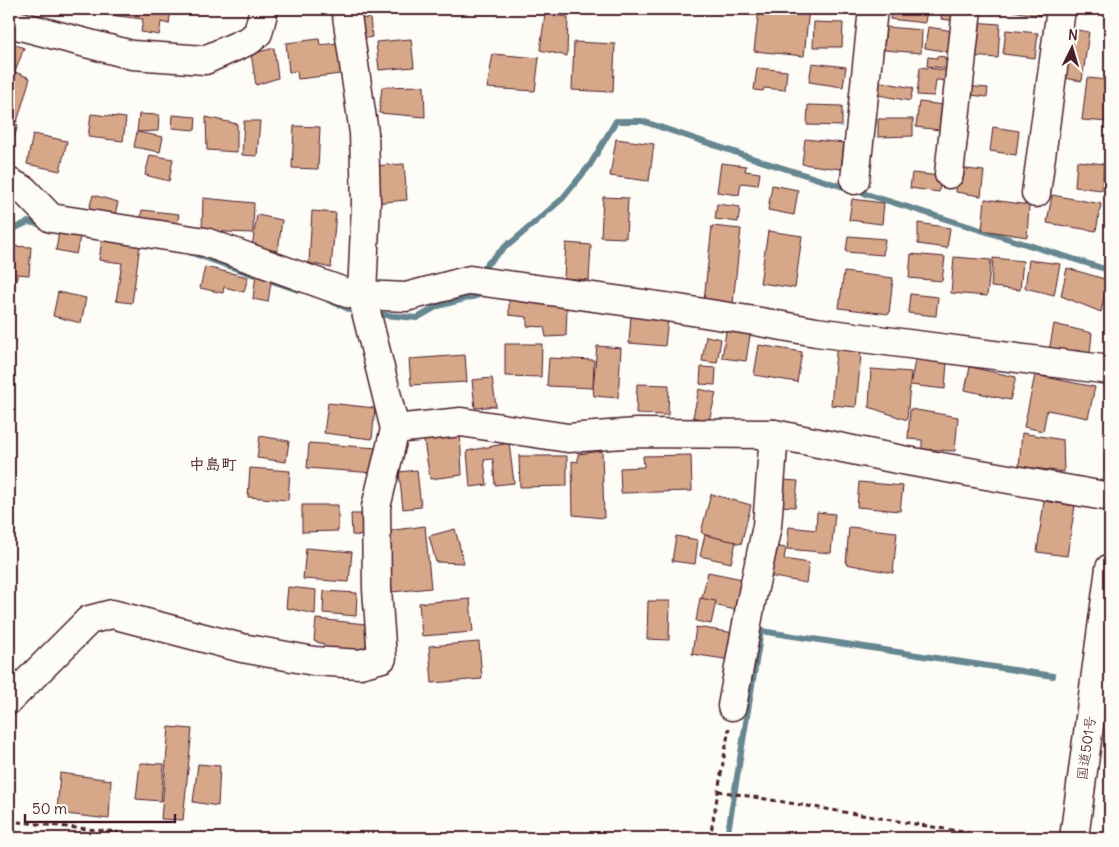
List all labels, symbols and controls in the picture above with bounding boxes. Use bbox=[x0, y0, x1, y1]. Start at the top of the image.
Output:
north arrow bbox=[1046, 22, 1096, 72]
text: N bbox=[1068, 26, 1079, 44]
district label: 中島町 bbox=[189, 454, 237, 474]
street label: 国道501号 bbox=[1073, 715, 1099, 781]
scale bar bbox=[25, 792, 175, 824]
text: 50 m bbox=[32, 799, 67, 818]

